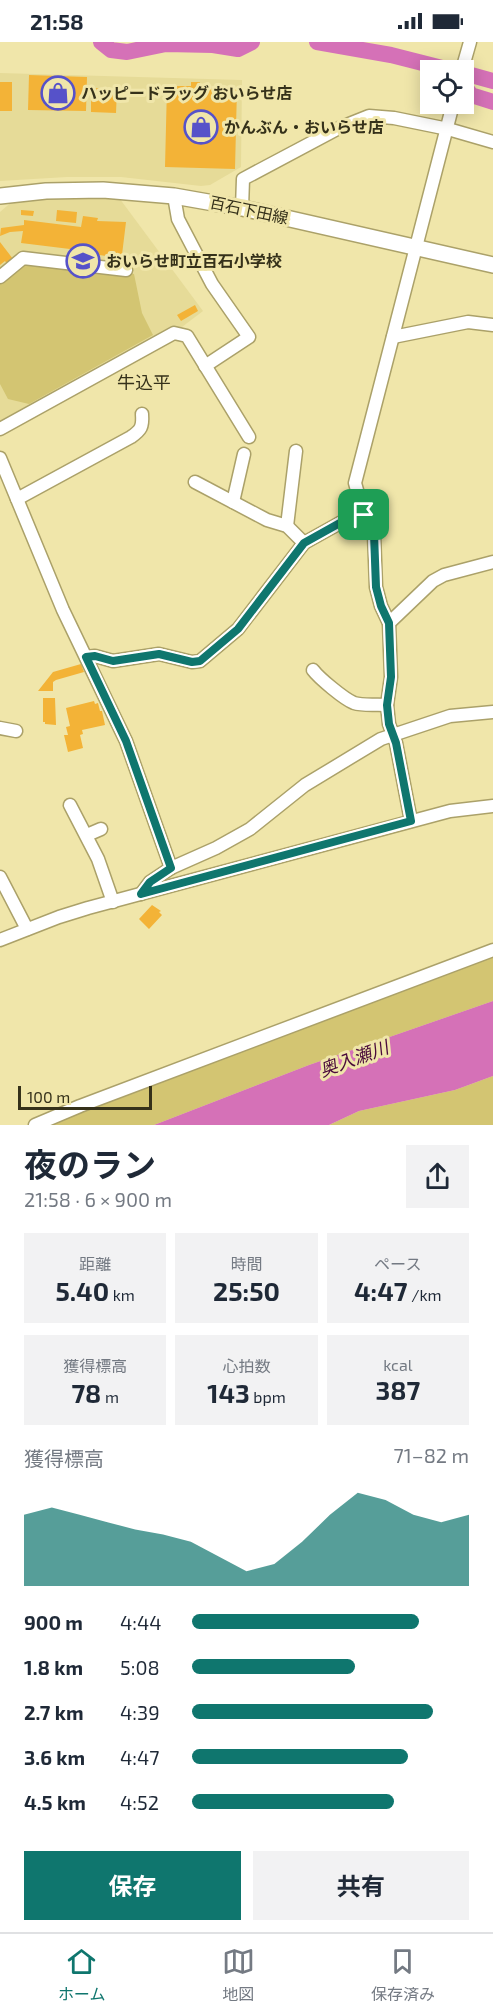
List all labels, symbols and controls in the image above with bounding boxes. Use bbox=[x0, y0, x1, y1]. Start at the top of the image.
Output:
text: 21:58 bbox=[30, 8, 84, 34]
map controls bbox=[420, 60, 474, 114]
button: locate bbox=[420, 60, 474, 114]
shop icon: ハッピードラッグ おいらせ店 bbox=[40, 75, 76, 111]
place label: ハッピードラッグ おいらせ店 bbox=[81, 83, 292, 102]
shop icon: かんぶん・おいらせ店 bbox=[183, 109, 219, 145]
place label: かんぶん・おいらせ店 bbox=[224, 117, 384, 136]
street label: 百石下田線 bbox=[208, 192, 290, 227]
school or university icon: おいらせ町立百石小学校 bbox=[65, 243, 101, 279]
place label: おいらせ町立百石小学校 bbox=[106, 251, 282, 270]
district label: 牛込平 bbox=[117, 371, 171, 393]
pin bbox=[338, 489, 389, 540]
icon: arrive bbox=[347, 498, 380, 531]
water label: 奥入瀬川 bbox=[316, 1035, 393, 1081]
scale bar bbox=[18, 1083, 152, 1110]
text: 100 m bbox=[27, 1087, 70, 1106]
text: 夜のラン bbox=[24, 1144, 156, 1184]
button: share bbox=[406, 1145, 469, 1208]
text: 21:58 · 6 × 900 m bbox=[24, 1187, 172, 1211]
text: 距離 bbox=[79, 1254, 111, 1273]
text: 時間 bbox=[230, 1254, 263, 1273]
text: ペース bbox=[374, 1254, 421, 1273]
text: 5.40 bbox=[56, 1275, 109, 1306]
text: 25:50 bbox=[213, 1275, 280, 1306]
text: 4:47 bbox=[354, 1275, 408, 1306]
text: km bbox=[109, 1285, 135, 1304]
text: /km bbox=[408, 1285, 442, 1304]
text: kcal bbox=[383, 1355, 412, 1374]
text: 獲得標高 bbox=[63, 1356, 127, 1375]
text: 心拍数 bbox=[222, 1356, 271, 1375]
text: 387 bbox=[375, 1374, 420, 1405]
text: 78 bbox=[71, 1377, 101, 1408]
text: 143 bbox=[207, 1377, 250, 1408]
text: m bbox=[101, 1387, 119, 1406]
text: bpm bbox=[250, 1387, 286, 1406]
text: 71–82 m bbox=[394, 1443, 469, 1467]
text: 獲得標高 bbox=[24, 1446, 104, 1470]
text: 900 m bbox=[24, 1610, 83, 1634]
text: 4:44 bbox=[120, 1610, 162, 1634]
text: 1.8 km bbox=[24, 1655, 83, 1679]
text: 5:08 bbox=[120, 1655, 160, 1679]
text: 2.7 km bbox=[24, 1700, 84, 1724]
text: 4:39 bbox=[120, 1700, 160, 1724]
text: 3.6 km bbox=[24, 1745, 85, 1769]
text: 4:47 bbox=[120, 1745, 160, 1769]
text: 4.5 km bbox=[24, 1790, 86, 1814]
text: 4:52 bbox=[120, 1790, 159, 1814]
button: 保存 bbox=[24, 1851, 241, 1920]
button: 共有 bbox=[253, 1851, 469, 1920]
tab: ホーム bbox=[58, 1945, 106, 2005]
tab: 地図 bbox=[222, 1945, 255, 2005]
tab: 保存済み bbox=[371, 1945, 435, 2005]

